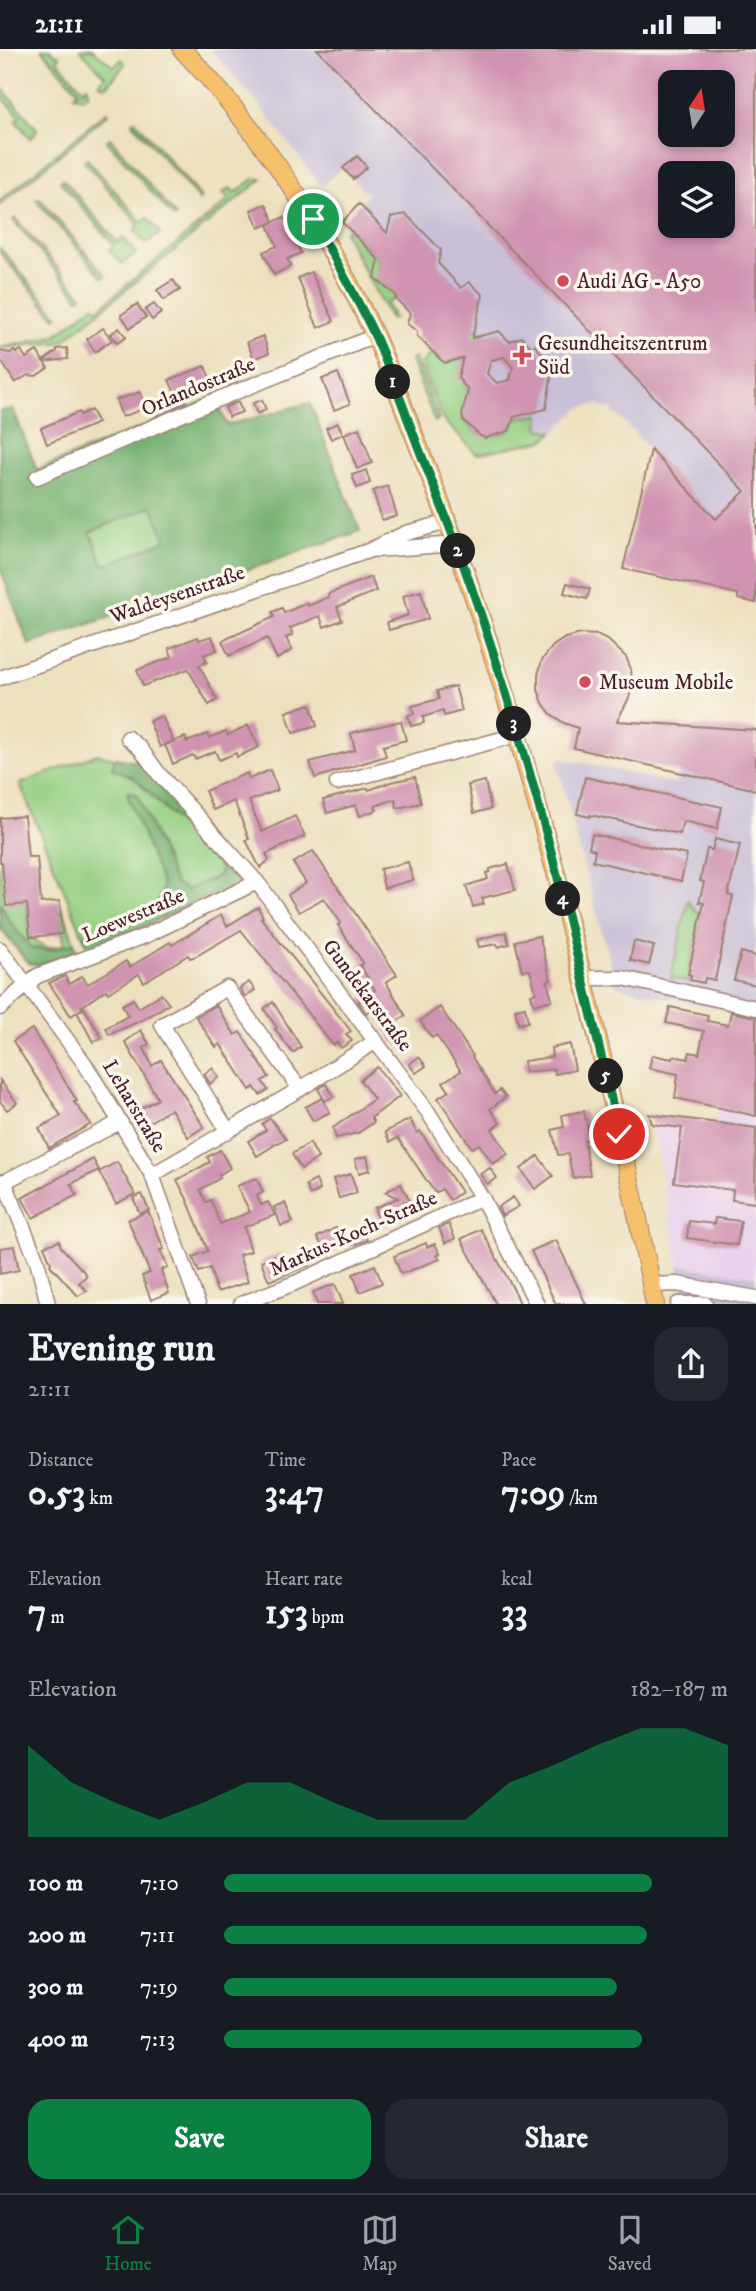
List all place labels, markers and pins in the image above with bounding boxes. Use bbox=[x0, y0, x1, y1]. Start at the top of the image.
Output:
pin bbox=[283, 189, 343, 249]
place label: Audi AG - A50 bbox=[577, 269, 701, 295]
marker: Audi AG - A50 bbox=[555, 273, 571, 289]
place label: Gesundheitszentrum Süd bbox=[538, 331, 708, 381]
marker: Gesundheitszentrum Süd bbox=[512, 345, 532, 365]
pin: 1 bbox=[376, 365, 410, 399]
pin: 2 bbox=[440, 533, 476, 569]
place label: Museum Mobile bbox=[599, 670, 734, 696]
marker: Museum Mobile bbox=[577, 674, 593, 690]
pin: 3 bbox=[496, 707, 532, 741]
pin: 4 bbox=[546, 881, 580, 917]
pin: 5 bbox=[588, 1059, 624, 1093]
pin bbox=[589, 1104, 649, 1164]

